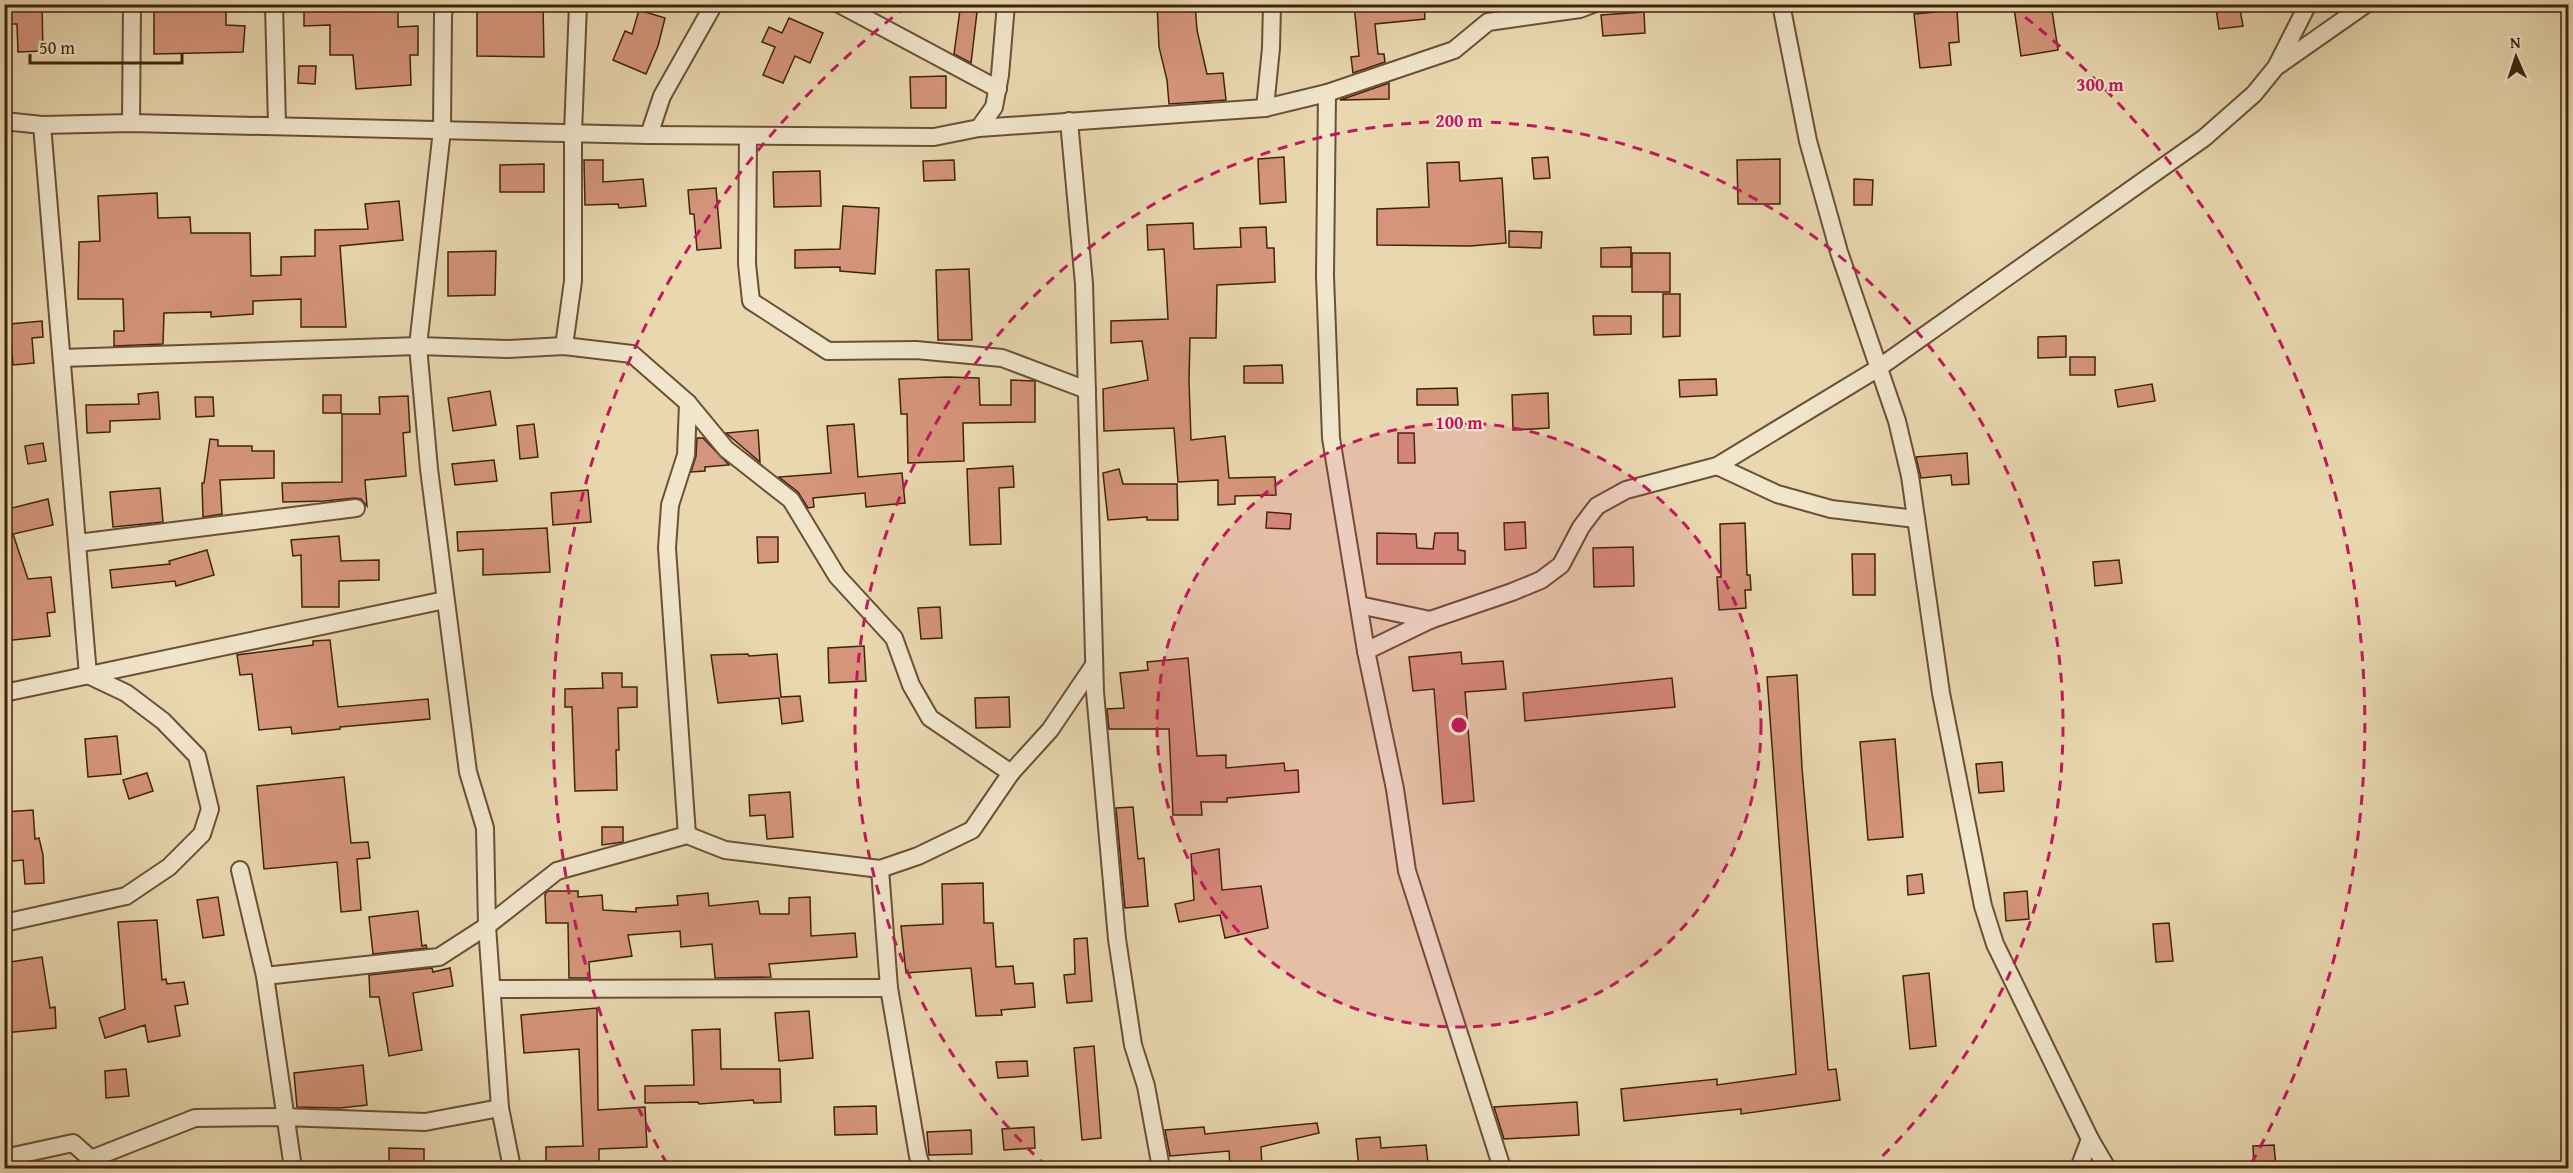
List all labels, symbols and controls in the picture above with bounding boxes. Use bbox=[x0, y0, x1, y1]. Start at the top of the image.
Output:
scale bar bbox=[30, 27, 182, 65]
north arrow bbox=[2486, 27, 2546, 87]
text: N bbox=[2509, 30, 2521, 54]
text: 50 m bbox=[39, 34, 75, 61]
text: 300 m bbox=[2076, 71, 2124, 98]
text: 200 m bbox=[1435, 107, 1483, 134]
text: 100 m bbox=[1435, 409, 1483, 436]
centre of rings bbox=[1449, 715, 1469, 735]

